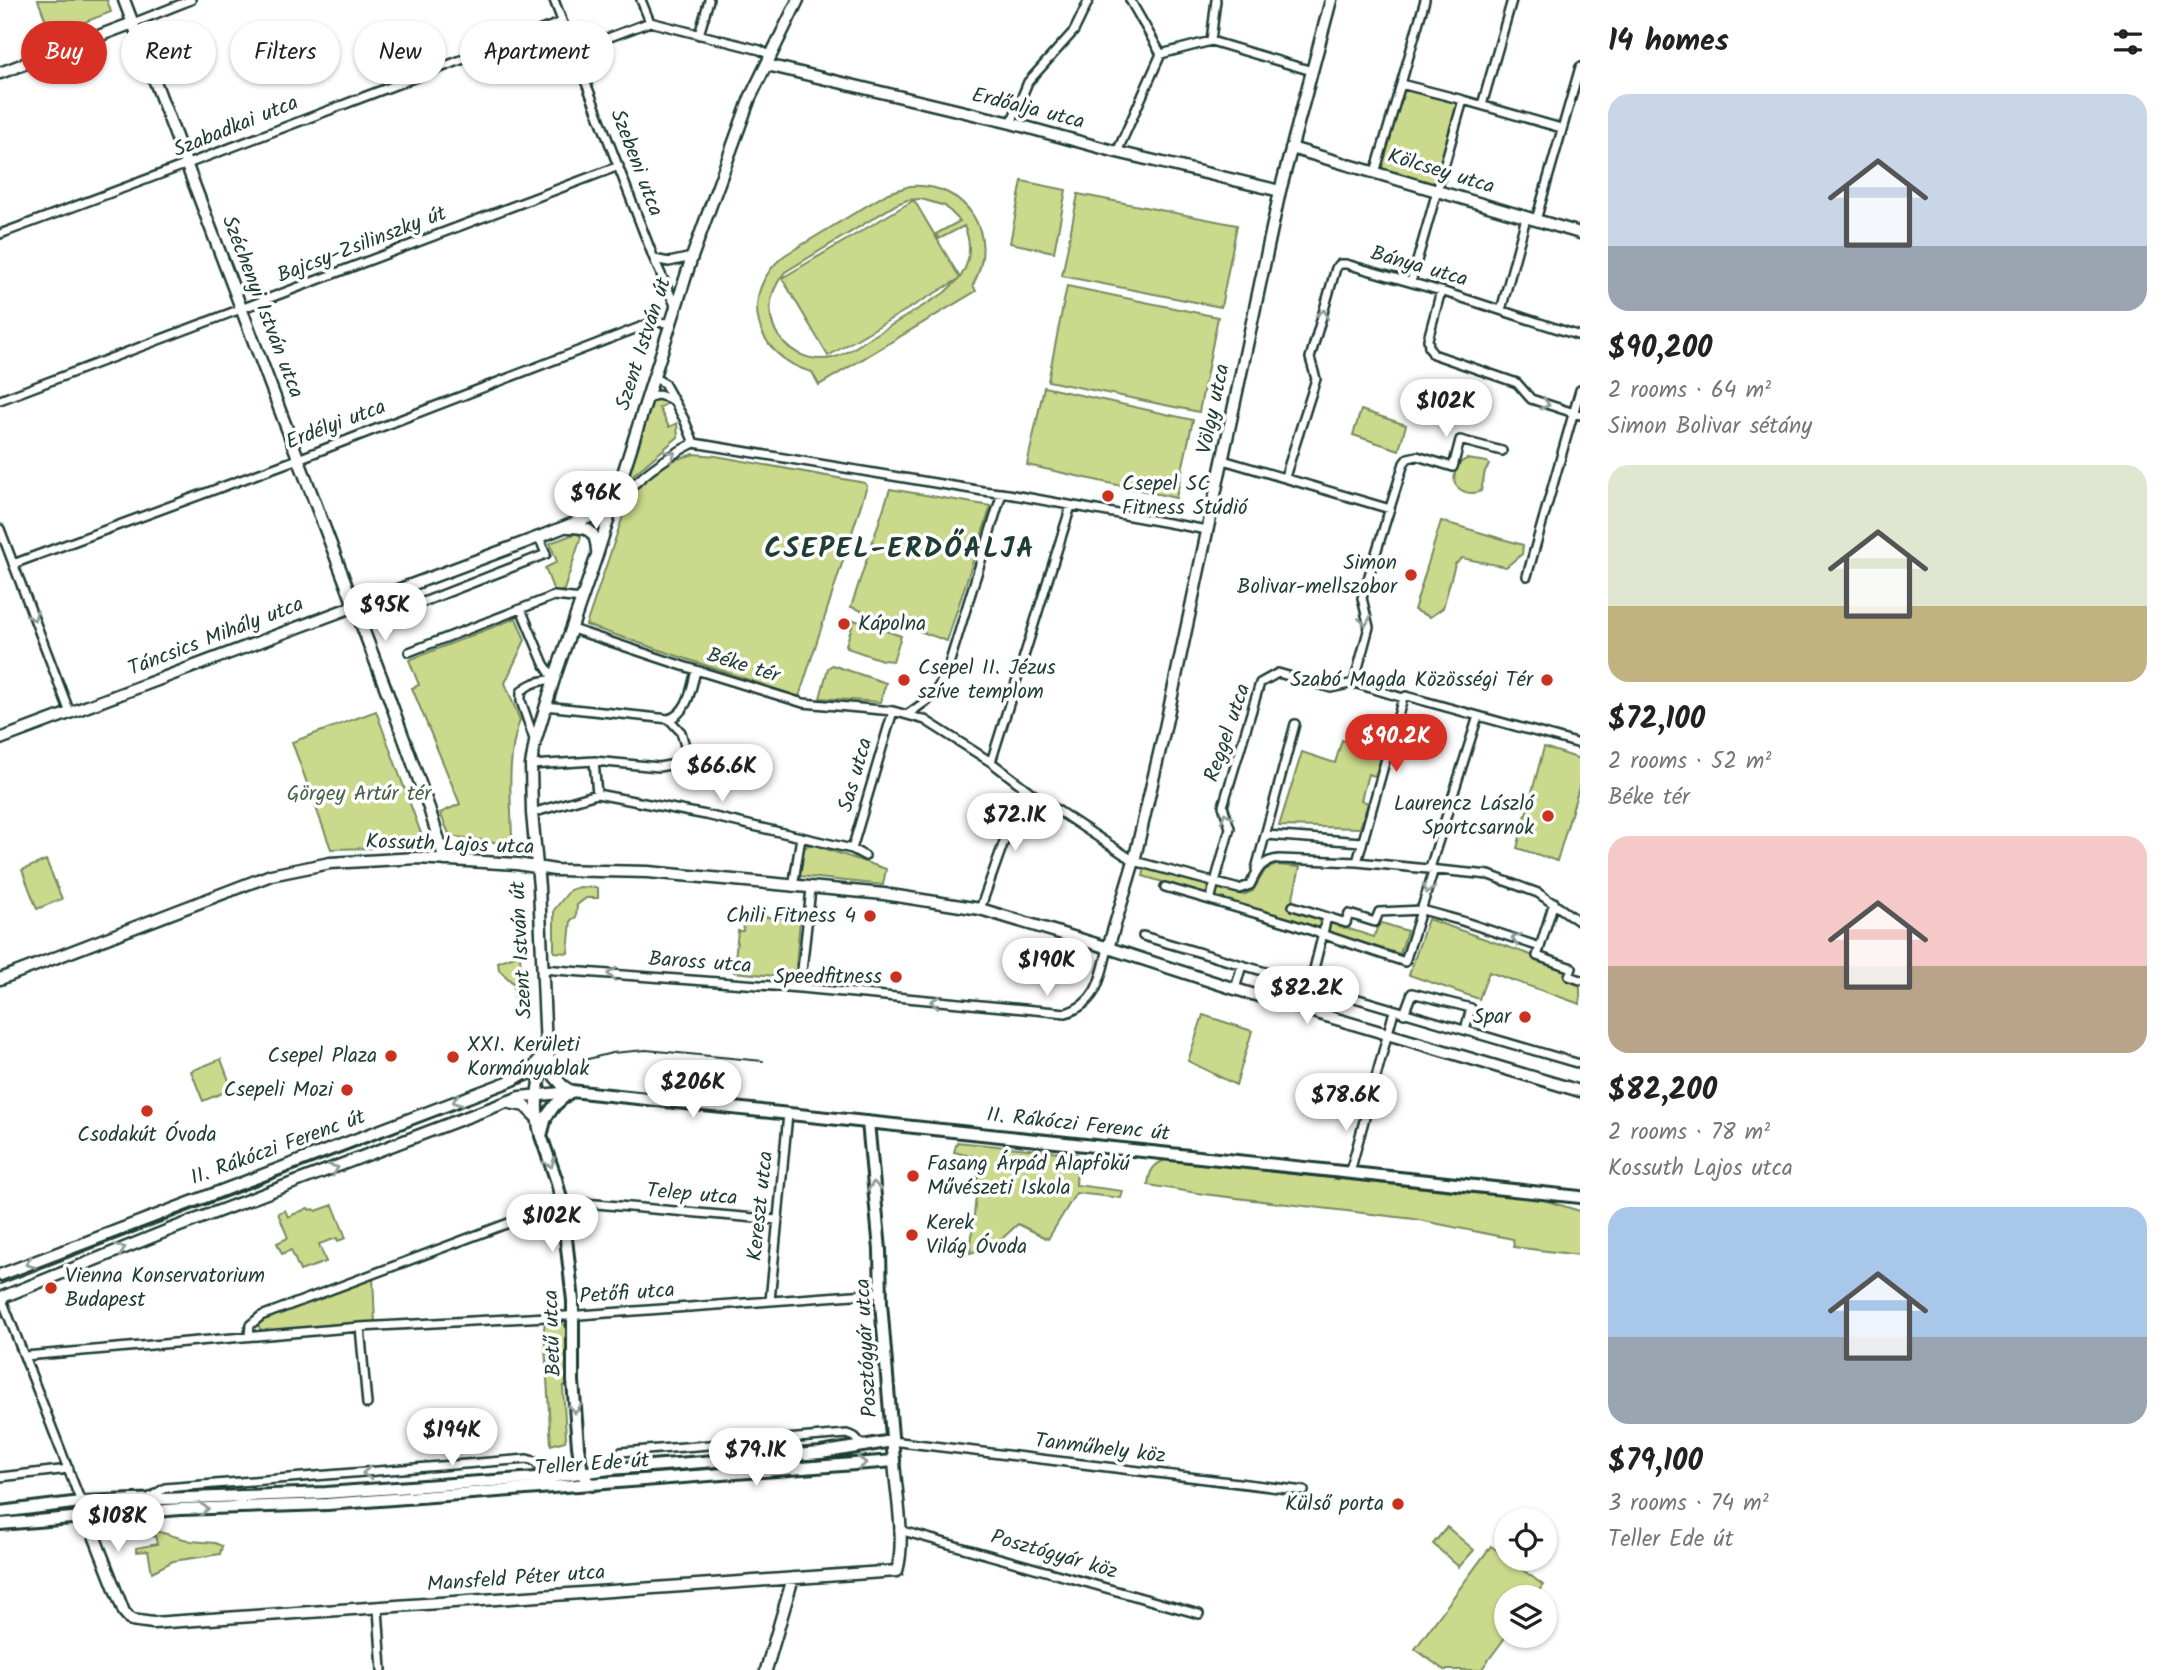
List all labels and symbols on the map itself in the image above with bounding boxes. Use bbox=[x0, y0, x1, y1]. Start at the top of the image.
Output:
street label: Erdőalja utca bbox=[968, 79, 1088, 139]
street label: Szabadkai utca bbox=[169, 87, 303, 167]
street label: Szebeni utca bbox=[600, 105, 672, 221]
street label: Kölcsey utca bbox=[1383, 140, 1499, 204]
street label: Bajcsy-Zsilinszky út bbox=[272, 197, 452, 293]
street label: Széchenyi István utca bbox=[212, 211, 312, 403]
street label: Bánya utca bbox=[1366, 237, 1472, 297]
street label: Szent István út bbox=[607, 273, 681, 415]
one-way arrow bbox=[1315, 308, 1329, 320]
street label: Völgy utca bbox=[1188, 361, 1240, 457]
pin: $102K bbox=[1397, 380, 1495, 439]
street label: Erdélyi utca bbox=[281, 391, 391, 459]
one-way arrow bbox=[1538, 395, 1550, 410]
one-way arrow bbox=[663, 451, 676, 464]
place label: Csepel SC Fitness Stúdió bbox=[1122, 468, 1249, 525]
pin: $96K bbox=[555, 472, 637, 531]
marker: Csepel SC Fitness Stúdió bbox=[1100, 488, 1116, 504]
district label: CSEPEL-ERDŐALJA bbox=[764, 527, 1036, 572]
place label: Simon Bolivar-mellszobor bbox=[1237, 547, 1398, 604]
marker: Simon Bolivar-mellszobor bbox=[1403, 567, 1419, 583]
pin: $95K bbox=[344, 584, 426, 643]
street label: Táncsics Mihály utca bbox=[123, 588, 309, 686]
place label: Kápolna bbox=[858, 608, 926, 641]
one-way arrow bbox=[25, 610, 39, 622]
one-way arrow bbox=[1358, 615, 1373, 627]
marker: Kápolna bbox=[836, 616, 852, 632]
street label: Béke tér bbox=[703, 639, 784, 693]
place label: Csepel II. Jézus szíve templom bbox=[918, 652, 1056, 709]
place label: Szabó Magda Közösségi Tér bbox=[1290, 664, 1534, 697]
marker: Csepel II. Jézus szíve templom bbox=[896, 672, 912, 688]
marker: Szabó Magda Közösségi Tér bbox=[1539, 672, 1555, 688]
street label: Reggel utca bbox=[1196, 679, 1260, 787]
pin: $90.2K bbox=[1339, 714, 1453, 774]
street label: Sas utca bbox=[830, 734, 882, 816]
pin: $66.6K bbox=[665, 744, 779, 804]
park label: Görgey Artúr tér bbox=[287, 778, 432, 811]
place label: Laurencz László Sportcsarnok bbox=[1394, 788, 1536, 845]
pin: $72.1K bbox=[958, 794, 1072, 853]
marker: Laurencz László Sportcsarnok bbox=[1540, 808, 1556, 824]
one-way arrow bbox=[1220, 811, 1235, 824]
street label: Kossuth Lajos utca bbox=[365, 826, 535, 864]
street label: Szent István út bbox=[502, 879, 542, 1020]
one-way arrow bbox=[1421, 883, 1436, 895]
place label: Chili Fitness 4 bbox=[726, 900, 856, 933]
marker: Chili Fitness 4 bbox=[862, 908, 878, 924]
one-way arrow bbox=[1510, 933, 1522, 947]
pin: $190K bbox=[998, 939, 1096, 998]
street label: Baross utca bbox=[647, 943, 753, 983]
place label: Speedfitness bbox=[774, 961, 882, 994]
one-way arrow bbox=[607, 967, 618, 982]
pin: $82.2K bbox=[1250, 967, 1364, 1026]
marker: Speedfitness bbox=[888, 969, 904, 985]
one-way arrow bbox=[930, 994, 941, 1009]
place label: Spar bbox=[1473, 1001, 1512, 1034]
marker: Spar bbox=[1517, 1009, 1533, 1025]
place label: XXI. Kerületi Kormányablak bbox=[467, 1029, 589, 1086]
place label: Csepel Plaza bbox=[267, 1040, 377, 1073]
marker: Csepel Plaza bbox=[383, 1048, 399, 1064]
marker: XXI. Kerületi Kormányablak bbox=[445, 1049, 461, 1065]
pin: $206K bbox=[644, 1060, 742, 1120]
place label: Csepeli Mozi bbox=[224, 1074, 334, 1107]
pin: $78.6K bbox=[1289, 1074, 1403, 1133]
marker: Csepeli Mozi bbox=[339, 1082, 355, 1098]
one-way arrow bbox=[452, 1093, 464, 1107]
street label: II. Rákóczi Ferenc út bbox=[985, 1099, 1172, 1151]
street label: II. Rákóczi Ferenc út bbox=[186, 1101, 371, 1195]
marker: Csodakút Óvoda bbox=[139, 1103, 155, 1119]
place label: Csodakút Óvoda bbox=[77, 1119, 217, 1152]
place label: Fasang Árpád Alapfokú Művészeti Iskola bbox=[927, 1148, 1131, 1205]
street label: Kereszt utca bbox=[739, 1149, 783, 1263]
one-way arrow bbox=[542, 1156, 556, 1168]
one-way arrow bbox=[327, 1163, 339, 1177]
marker: Fasang Árpád Alapfokú Művészeti Iskola bbox=[905, 1168, 921, 1184]
street label: Telep utca bbox=[645, 1175, 739, 1215]
one-way arrow bbox=[867, 1181, 882, 1192]
pin: $102K bbox=[503, 1194, 601, 1254]
place label: Kerek Világ Óvoda bbox=[926, 1207, 1027, 1264]
marker: Kerek Világ Óvoda bbox=[904, 1227, 920, 1243]
one-way arrow bbox=[115, 1244, 127, 1258]
one-way arrow bbox=[24, 1255, 36, 1269]
place label: Vienna Konservatorium Budapest bbox=[65, 1260, 265, 1317]
street label: Petőfi utca bbox=[578, 1274, 676, 1314]
street label: Posztógyár utca bbox=[847, 1278, 887, 1418]
marker: Vienna Konservatorium Budapest bbox=[43, 1280, 59, 1296]
street label: Betű utca bbox=[535, 1289, 571, 1377]
one-way arrow bbox=[567, 1404, 582, 1415]
pin: $194K bbox=[403, 1408, 501, 1468]
street label: Tanműhely köz bbox=[1033, 1425, 1167, 1473]
pin: $79.1K bbox=[699, 1428, 813, 1488]
street label: Teller Ede út bbox=[534, 1444, 651, 1485]
one-way arrow bbox=[857, 1456, 868, 1471]
one-way arrow bbox=[361, 1465, 372, 1480]
place label: Külső porta bbox=[1285, 1488, 1384, 1521]
pin: $108K bbox=[69, 1494, 167, 1554]
marker: Külső porta bbox=[1390, 1496, 1406, 1512]
one-way arrow bbox=[199, 1501, 210, 1516]
street label: Posztógyár köz bbox=[987, 1521, 1121, 1589]
street label: Mansfeld Péter utca bbox=[426, 1556, 606, 1602]

